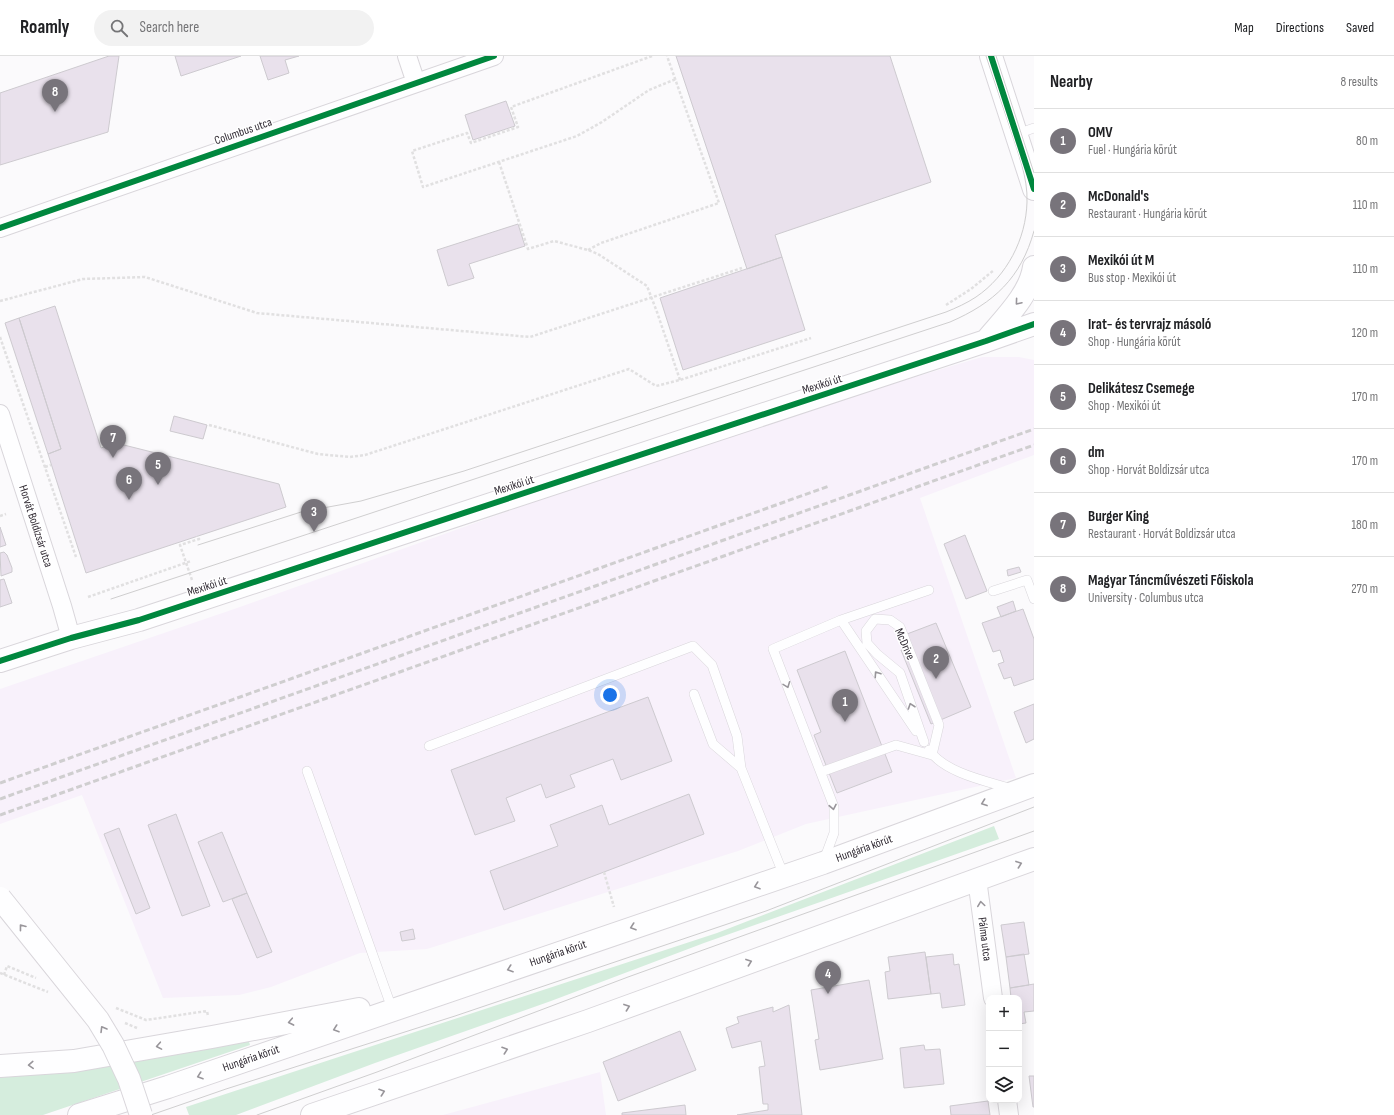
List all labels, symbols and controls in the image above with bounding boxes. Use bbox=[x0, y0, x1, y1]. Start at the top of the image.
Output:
search box bbox=[94, 10, 374, 46]
text: Roamly bbox=[20, 16, 70, 39]
icon: search bbox=[108, 17, 130, 39]
text: Search here bbox=[140, 18, 199, 37]
text: Map bbox=[1234, 19, 1254, 36]
text: Directions bbox=[1276, 19, 1324, 36]
text: Saved bbox=[1346, 19, 1374, 36]
text: Nearby bbox=[1050, 72, 1093, 92]
text: 8 results bbox=[1340, 74, 1378, 90]
pin: 8 bbox=[42, 79, 68, 112]
street label: Columbus utca bbox=[212, 115, 274, 148]
text: OMV bbox=[1088, 123, 1113, 142]
text: 1 bbox=[1060, 133, 1066, 149]
text: 80 m bbox=[1356, 133, 1378, 149]
text: Fuel · Hungária körút bbox=[1088, 142, 1177, 158]
text: McDonald's bbox=[1088, 187, 1149, 206]
text: 2 bbox=[1060, 197, 1066, 213]
text: 110 m bbox=[1353, 197, 1378, 213]
text: Restaurant · Hungária körút bbox=[1088, 206, 1207, 222]
text: Mexikói út M bbox=[1088, 251, 1154, 270]
text: 3 bbox=[1060, 261, 1066, 277]
text: 110 m bbox=[1353, 261, 1378, 277]
text: Bus stop · Mexikói út bbox=[1088, 270, 1176, 286]
one-way arrow bbox=[1015, 297, 1022, 305]
text: Irat- és tervrajz másoló bbox=[1088, 315, 1211, 334]
text: 4 bbox=[1060, 325, 1066, 341]
text: 120 m bbox=[1352, 325, 1378, 341]
text: Shop · Hungária körút bbox=[1088, 334, 1181, 350]
street label: Mexikói út bbox=[800, 371, 844, 398]
text: Delikátesz Csemege bbox=[1088, 379, 1195, 398]
text: 5 bbox=[1060, 389, 1066, 405]
text: 170 m bbox=[1352, 389, 1378, 405]
text: Shop · Mexikói út bbox=[1088, 398, 1161, 414]
pin: 7 bbox=[100, 425, 126, 458]
text: dm bbox=[1088, 443, 1105, 462]
pin: 5 bbox=[145, 452, 171, 485]
text: 6 bbox=[1060, 453, 1066, 469]
text: 170 m bbox=[1352, 453, 1378, 469]
text: Shop · Horvát Boldizsár utca bbox=[1088, 462, 1209, 478]
pin: 6 bbox=[116, 467, 142, 500]
street label: Mexikói út bbox=[492, 472, 536, 499]
street label: Horvát Boldizsár utca bbox=[15, 483, 56, 569]
pin: 3 bbox=[301, 499, 327, 532]
text: Burger King bbox=[1088, 507, 1149, 526]
text: 7 bbox=[1060, 517, 1066, 533]
text: 180 m bbox=[1352, 517, 1378, 533]
text: Restaurant · Horvát Boldizsár utca bbox=[1088, 526, 1236, 542]
text: Magyar Táncművészeti Főiskola bbox=[1088, 571, 1254, 590]
street label: Mexikói út bbox=[185, 573, 229, 600]
text: 8 bbox=[1060, 581, 1066, 597]
text: 270 m bbox=[1351, 581, 1378, 597]
text: University · Columbus utca bbox=[1088, 590, 1204, 606]
street label: McDrive bbox=[891, 626, 918, 662]
pin: 2 bbox=[923, 646, 949, 679]
one-way arrow bbox=[874, 671, 882, 678]
one-way arrow bbox=[783, 682, 791, 689]
your location bbox=[600, 685, 620, 705]
pin: 1 bbox=[832, 689, 858, 722]
one-way arrow bbox=[907, 702, 916, 709]
one-way arrow bbox=[981, 799, 988, 807]
one-way arrow bbox=[828, 803, 837, 810]
street label: Hungária körút bbox=[834, 831, 895, 866]
one-way arrow bbox=[1015, 861, 1022, 869]
one-way arrow bbox=[753, 881, 760, 889]
one-way arrow bbox=[977, 901, 986, 907]
street label: Pálma utca bbox=[974, 916, 995, 962]
one-way arrow bbox=[630, 923, 637, 931]
one-way arrow bbox=[20, 924, 27, 931]
street label: Hungária körút bbox=[528, 937, 589, 970]
one-way arrow bbox=[746, 959, 753, 967]
pin: 4 bbox=[815, 961, 841, 994]
one-way arrow bbox=[507, 964, 514, 973]
map controls bbox=[986, 995, 1022, 1103]
button: + bbox=[986, 995, 1022, 1031]
one-way arrow bbox=[624, 1003, 631, 1012]
one-way arrow bbox=[287, 1018, 294, 1026]
one-way arrow bbox=[332, 1024, 339, 1033]
one-way arrow bbox=[100, 1026, 108, 1033]
button: − bbox=[986, 1031, 1022, 1067]
one-way arrow bbox=[156, 1041, 162, 1050]
street label: Hungária körút bbox=[221, 1042, 282, 1075]
one-way arrow bbox=[501, 1046, 508, 1055]
one-way arrow bbox=[28, 1060, 34, 1069]
button: layers bbox=[986, 1067, 1022, 1103]
one-way arrow bbox=[196, 1071, 203, 1080]
one-way arrow bbox=[378, 1088, 385, 1096]

